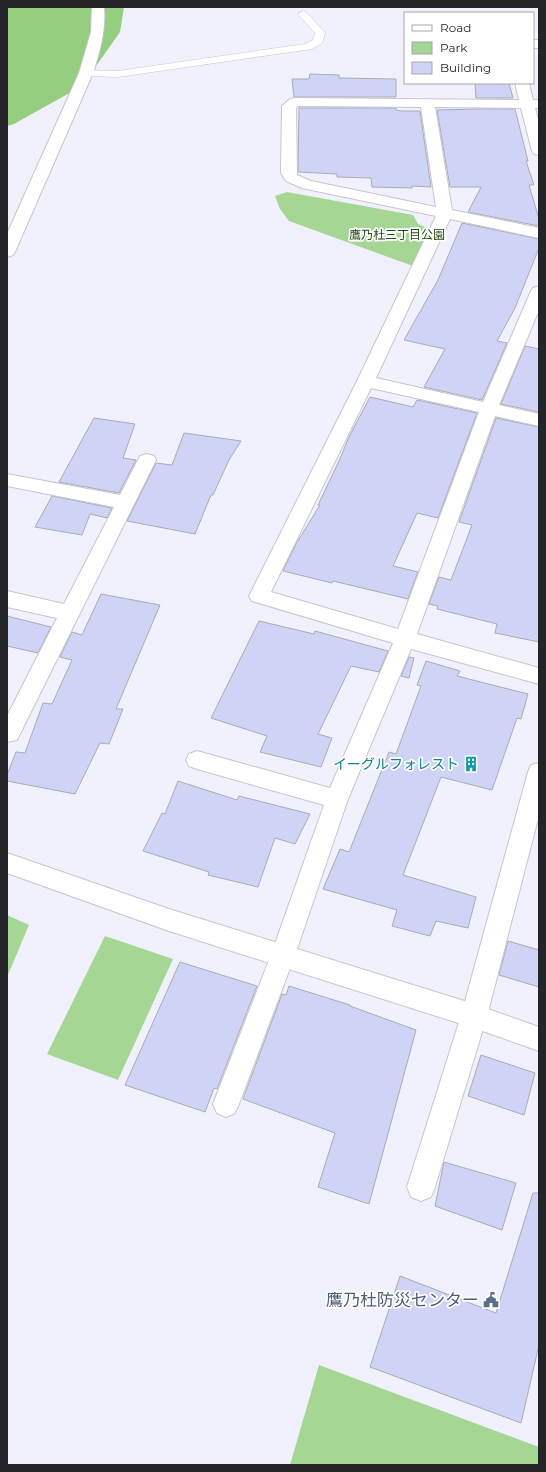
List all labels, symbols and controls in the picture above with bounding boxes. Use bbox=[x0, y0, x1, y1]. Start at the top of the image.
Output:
legend bbox=[404, 12, 534, 84]
text: Road bbox=[440, 20, 471, 35]
text: Park bbox=[440, 40, 468, 55]
text: Building bbox=[440, 60, 491, 75]
park label: 鷹乃杜三丁目公園 bbox=[349, 227, 445, 242]
place label: イーグルフォレスト bbox=[333, 755, 459, 773]
building icon: イーグルフォレスト bbox=[462, 755, 480, 773]
place label: 鷹乃杜防災センター bbox=[326, 1290, 479, 1310]
public building icon: 鷹乃杜防災センター bbox=[482, 1291, 500, 1309]

